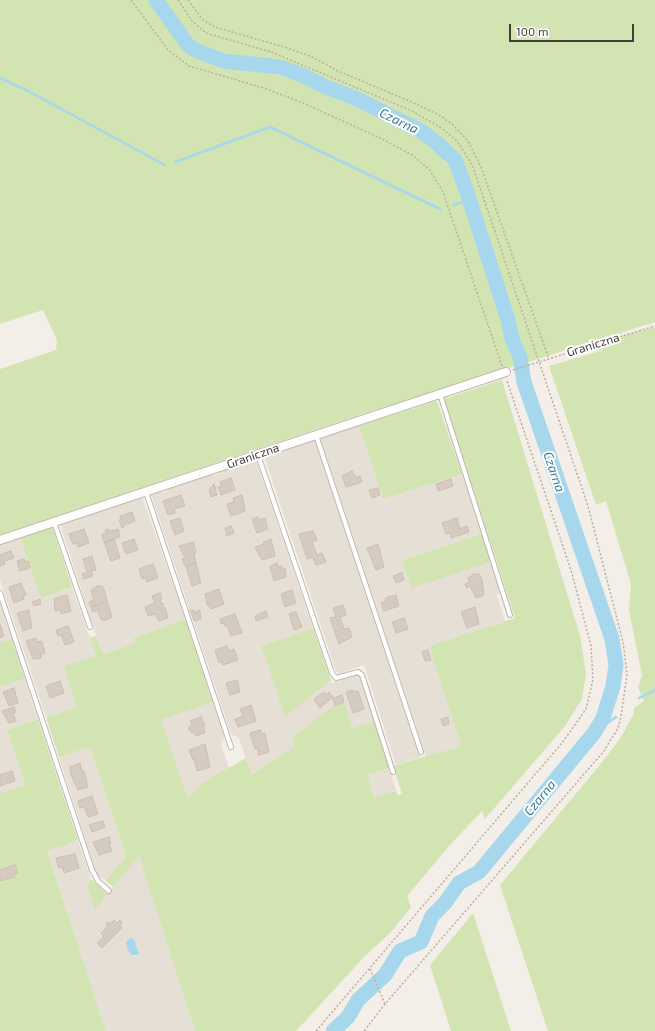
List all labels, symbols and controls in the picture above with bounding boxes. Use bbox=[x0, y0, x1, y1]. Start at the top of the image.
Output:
scale bar bbox=[511, 16, 636, 42]
text: 100 m bbox=[516, 24, 548, 38]
water label: Czarna bbox=[377, 105, 421, 137]
street label: Graniczna bbox=[565, 330, 621, 360]
street label: Graniczna bbox=[225, 440, 281, 472]
water label: Czarna bbox=[540, 450, 568, 494]
water label: Czarna bbox=[521, 777, 559, 819]

